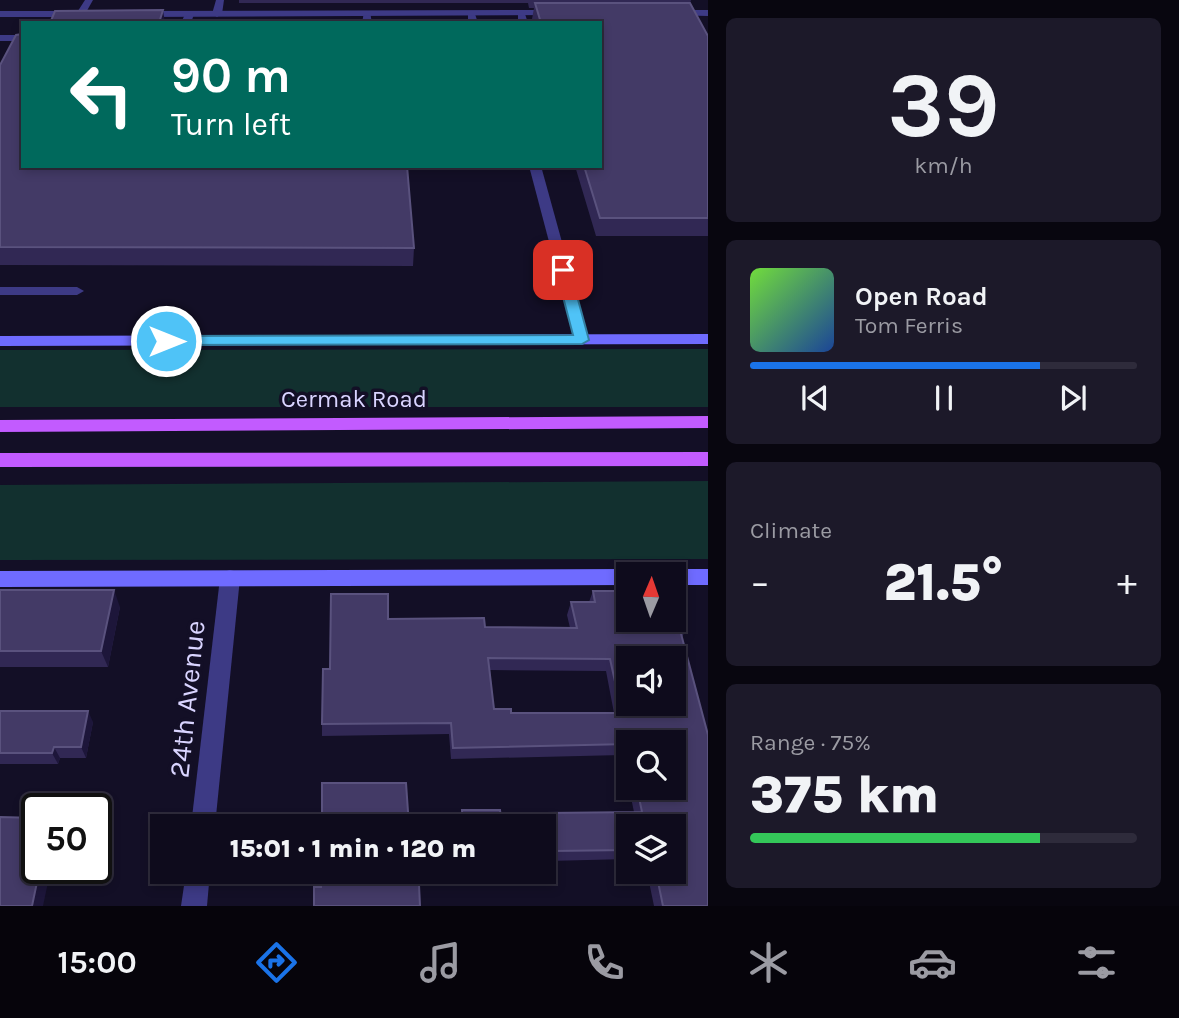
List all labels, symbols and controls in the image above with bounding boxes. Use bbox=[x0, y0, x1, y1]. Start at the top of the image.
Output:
text: 90 m bbox=[171, 47, 291, 104]
icon: left bbox=[56, 49, 147, 140]
text: 39 bbox=[887, 53, 1000, 159]
text: Turn left bbox=[171, 106, 291, 143]
text: km/h bbox=[914, 152, 973, 179]
pin bbox=[533, 240, 593, 300]
icon: arrive bbox=[544, 251, 582, 289]
text: Open Road bbox=[855, 281, 988, 312]
position arrow bbox=[129, 304, 203, 378]
text: Tom Ferris bbox=[855, 312, 963, 339]
icon: previous bbox=[796, 379, 834, 417]
icon: pause bbox=[925, 379, 963, 417]
icon: next bbox=[1054, 379, 1092, 417]
street label: Cermak Road bbox=[281, 385, 427, 413]
text: Climate bbox=[750, 517, 832, 544]
text: 21.5° bbox=[883, 552, 1004, 613]
text: − bbox=[750, 560, 770, 605]
text: + bbox=[1117, 560, 1137, 605]
north arrow bbox=[616, 562, 686, 632]
map controls bbox=[616, 562, 686, 884]
street label: 24th Avenue bbox=[162, 619, 212, 779]
button: sound bbox=[616, 646, 686, 716]
text: Range · 75% bbox=[750, 729, 871, 756]
button: search bbox=[616, 730, 686, 800]
text: 375 km bbox=[750, 764, 939, 825]
speed limit sign: 50 bbox=[21, 793, 112, 884]
button: layers bbox=[616, 814, 686, 884]
text: 15:01 · 1 min · 120 m bbox=[230, 833, 476, 864]
icon: directions bbox=[252, 938, 301, 987]
icon: music bbox=[416, 938, 465, 987]
icon: phone bbox=[580, 938, 629, 987]
icon: climate bbox=[744, 938, 793, 987]
icon: car bbox=[908, 938, 957, 987]
icon: filters bbox=[1072, 938, 1121, 987]
text: 15:00 bbox=[58, 944, 137, 981]

